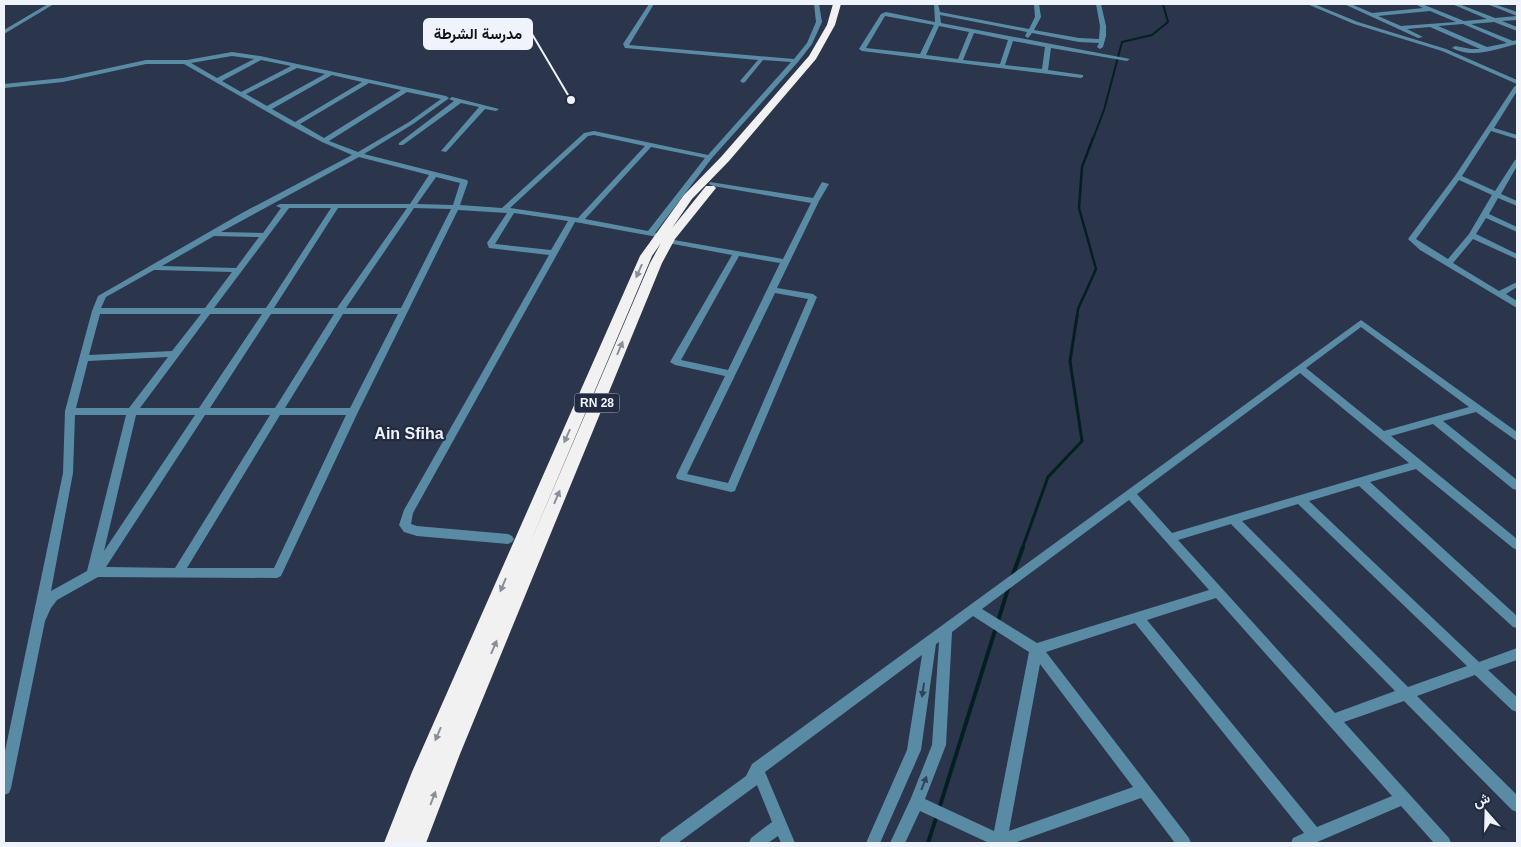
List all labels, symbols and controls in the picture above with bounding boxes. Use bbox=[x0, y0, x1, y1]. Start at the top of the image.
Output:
callout: مدرسة الشرطة bbox=[424, 19, 532, 49]
text: مدرسة الشرطة bbox=[434, 25, 522, 43]
one-way arrow bbox=[635, 264, 643, 278]
one-way arrow bbox=[616, 341, 624, 355]
road number: RN 28 bbox=[574, 393, 620, 412]
district label: Ain Sfiha bbox=[374, 425, 444, 442]
one-way arrow bbox=[562, 429, 570, 443]
one-way arrow bbox=[553, 490, 561, 505]
one-way arrow bbox=[498, 578, 506, 592]
one-way arrow bbox=[490, 639, 498, 654]
one-way arrow bbox=[919, 682, 927, 698]
one-way arrow bbox=[434, 727, 442, 741]
one-way arrow bbox=[920, 775, 928, 790]
north arrow bbox=[1461, 787, 1511, 837]
text: ش bbox=[1471, 789, 1493, 811]
one-way arrow bbox=[429, 791, 437, 805]

